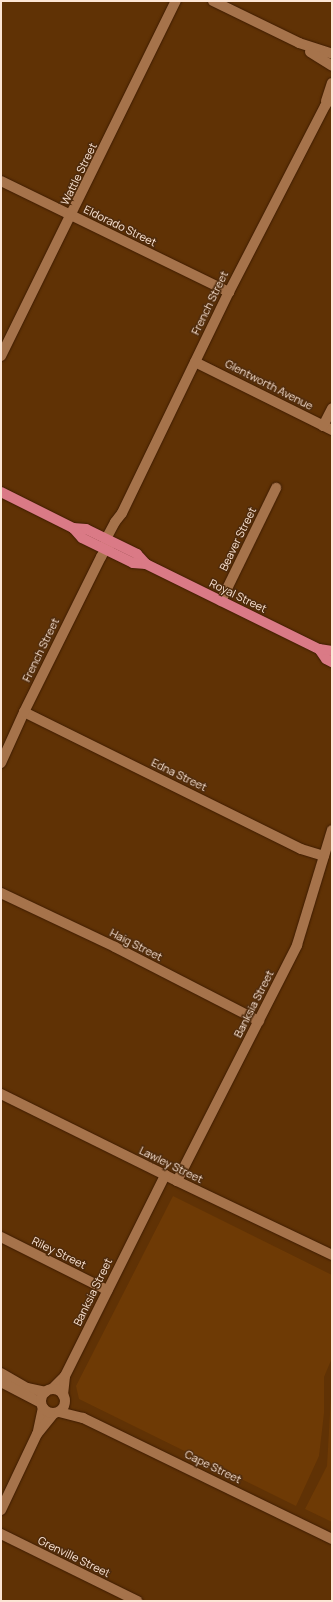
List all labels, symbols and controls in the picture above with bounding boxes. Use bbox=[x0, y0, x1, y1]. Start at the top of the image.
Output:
street label: Wattle Street bbox=[58, 141, 100, 207]
street label: Eldorado Street bbox=[81, 203, 159, 249]
street label: French Street bbox=[189, 269, 231, 337]
street label: Glentworth Avenue bbox=[223, 357, 315, 413]
street label: Beaver Street bbox=[217, 505, 259, 573]
street label: Royal Street bbox=[207, 576, 269, 616]
street label: French Street bbox=[20, 616, 62, 684]
street label: Edna Street bbox=[149, 756, 209, 794]
street label: Haig Street bbox=[108, 926, 164, 964]
street label: Banksia Street bbox=[231, 968, 277, 1040]
street label: Lawley Street bbox=[137, 1144, 205, 1186]
street label: Riley Street bbox=[30, 1234, 88, 1272]
street label: Banksia Street bbox=[71, 1256, 115, 1328]
street label: Cape Street bbox=[183, 1448, 243, 1486]
street label: Grenville Street bbox=[36, 1534, 112, 1580]

